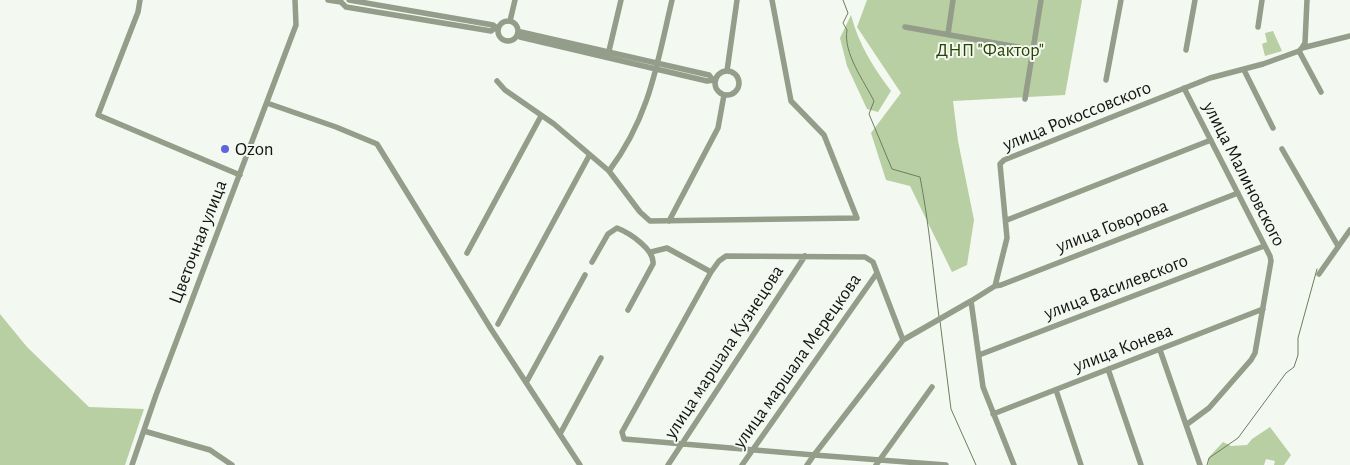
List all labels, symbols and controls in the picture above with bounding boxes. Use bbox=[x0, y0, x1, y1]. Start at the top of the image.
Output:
park label: ДНП "Фактор" bbox=[936, 39, 1044, 61]
street label: улица Рокоссовского bbox=[1000, 76, 1154, 156]
street label: улица Малиновского bbox=[1198, 98, 1290, 250]
place label: Ozon bbox=[235, 138, 274, 160]
marker: Ozon bbox=[219, 143, 231, 155]
street label: Цветочная улица bbox=[164, 177, 232, 307]
street label: улица Говорова bbox=[1053, 194, 1171, 258]
street label: улица Василевского bbox=[1041, 249, 1191, 325]
street label: улица маршала Кузнецова bbox=[659, 261, 789, 443]
street label: улица маршала Мерецкова bbox=[728, 269, 866, 453]
street label: улица Конева bbox=[1070, 319, 1176, 377]

